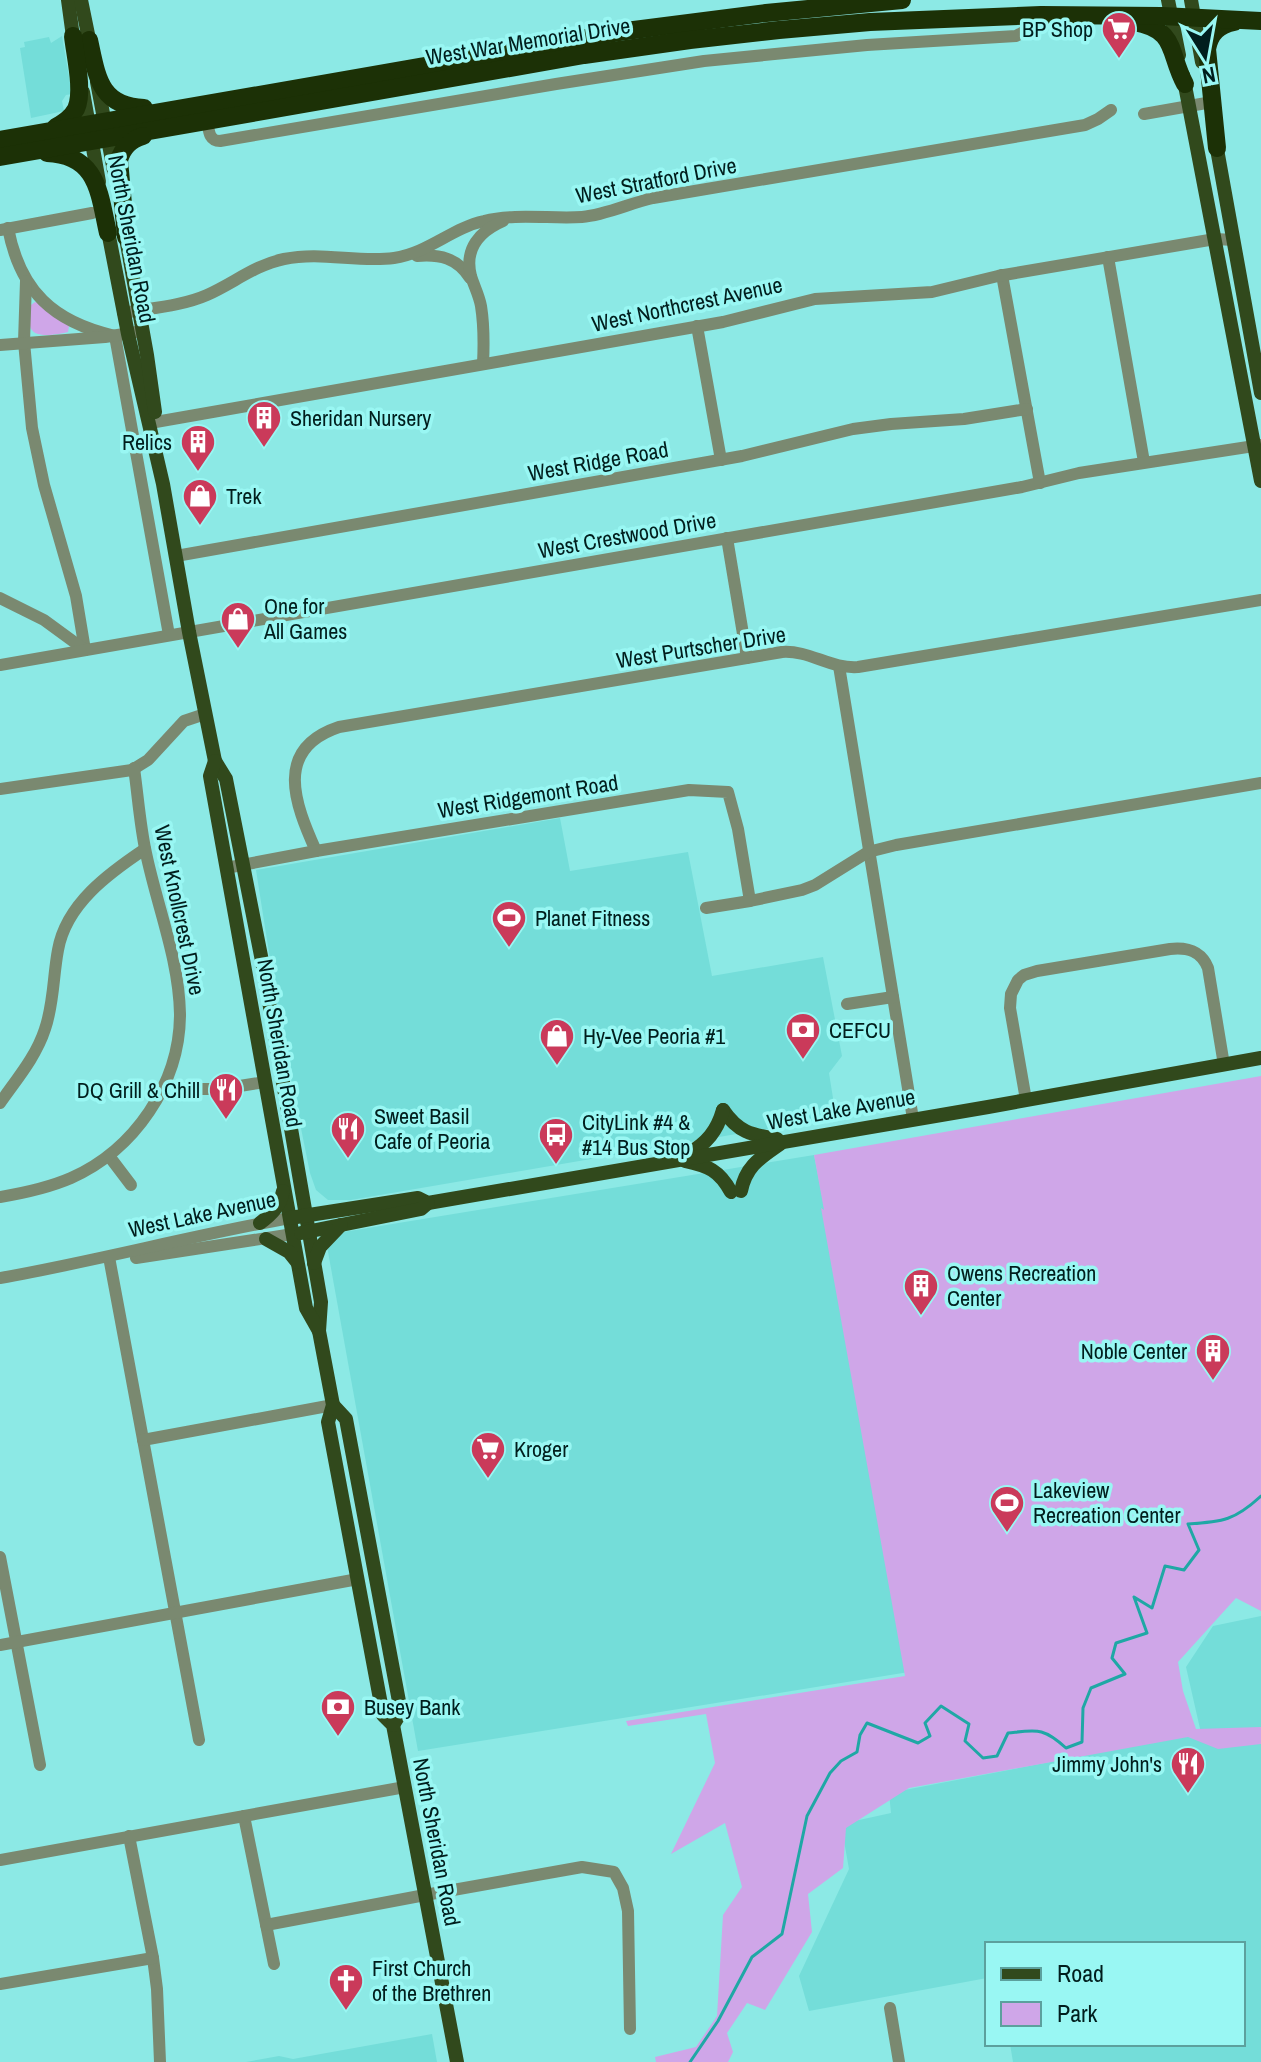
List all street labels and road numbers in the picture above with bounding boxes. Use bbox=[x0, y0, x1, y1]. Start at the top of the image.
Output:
street label: West War Memorial Drive bbox=[424, 10, 632, 72]
street label: West Stratford Drive bbox=[573, 150, 739, 210]
street label: North Sheridan Road bbox=[101, 152, 163, 326]
street label: West Northcrest Avenue bbox=[589, 269, 785, 339]
street label: West Ridge Road bbox=[525, 434, 671, 488]
street label: West Crestwood Drive bbox=[536, 505, 718, 565]
street label: West Purtscher Drive bbox=[614, 619, 788, 675]
street label: West Ridgemont Road bbox=[436, 767, 620, 825]
street label: West Knollcrest Drive bbox=[147, 822, 213, 998]
street label: North Sheridan Road bbox=[250, 956, 310, 1130]
street label: West Lake Avenue bbox=[765, 1081, 917, 1137]
street label: West Lake Avenue bbox=[126, 1184, 278, 1244]
street label: North Sheridan Road bbox=[406, 1755, 468, 1929]

